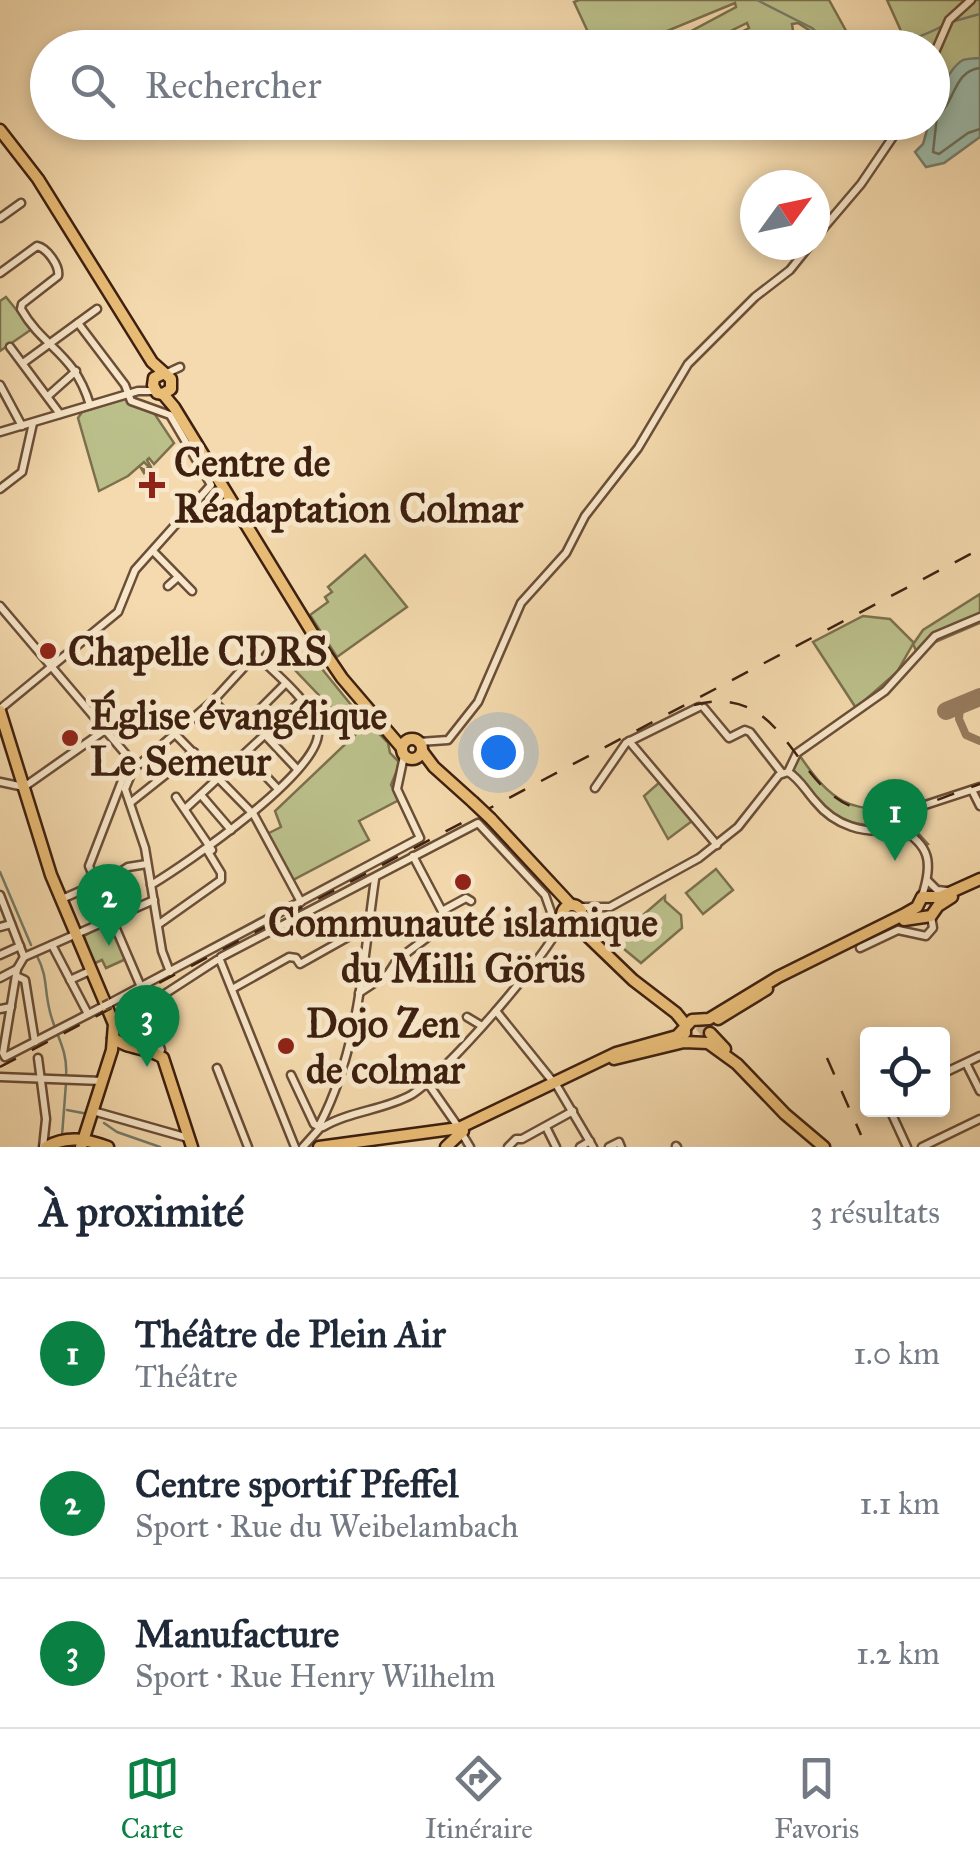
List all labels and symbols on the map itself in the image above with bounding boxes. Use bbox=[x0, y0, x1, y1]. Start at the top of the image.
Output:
north arrow bbox=[740, 170, 830, 260]
place label: Centre de Réadaptation Colmar bbox=[174, 438, 524, 533]
marker: Centre de Réadaptation Colmar bbox=[139, 472, 165, 498]
place label: Chapelle CDRS bbox=[68, 627, 327, 676]
marker: Chapelle CDRS bbox=[37, 640, 59, 662]
place label: Église évangélique Le Semeur bbox=[90, 689, 387, 786]
marker: Église évangélique Le Semeur bbox=[59, 727, 81, 749]
your location bbox=[473, 727, 524, 778]
pin: 1 bbox=[862, 778, 928, 861]
pin: 2 bbox=[76, 864, 142, 946]
marker: Communauté islamique du Milli Görüs bbox=[452, 871, 474, 893]
place label: Communauté islamique du Milli Görüs bbox=[268, 898, 658, 993]
pin: 3 bbox=[114, 984, 180, 1067]
place label: Dojo Zen de colmar bbox=[306, 999, 466, 1094]
marker: Dojo Zen de colmar bbox=[275, 1035, 297, 1057]

